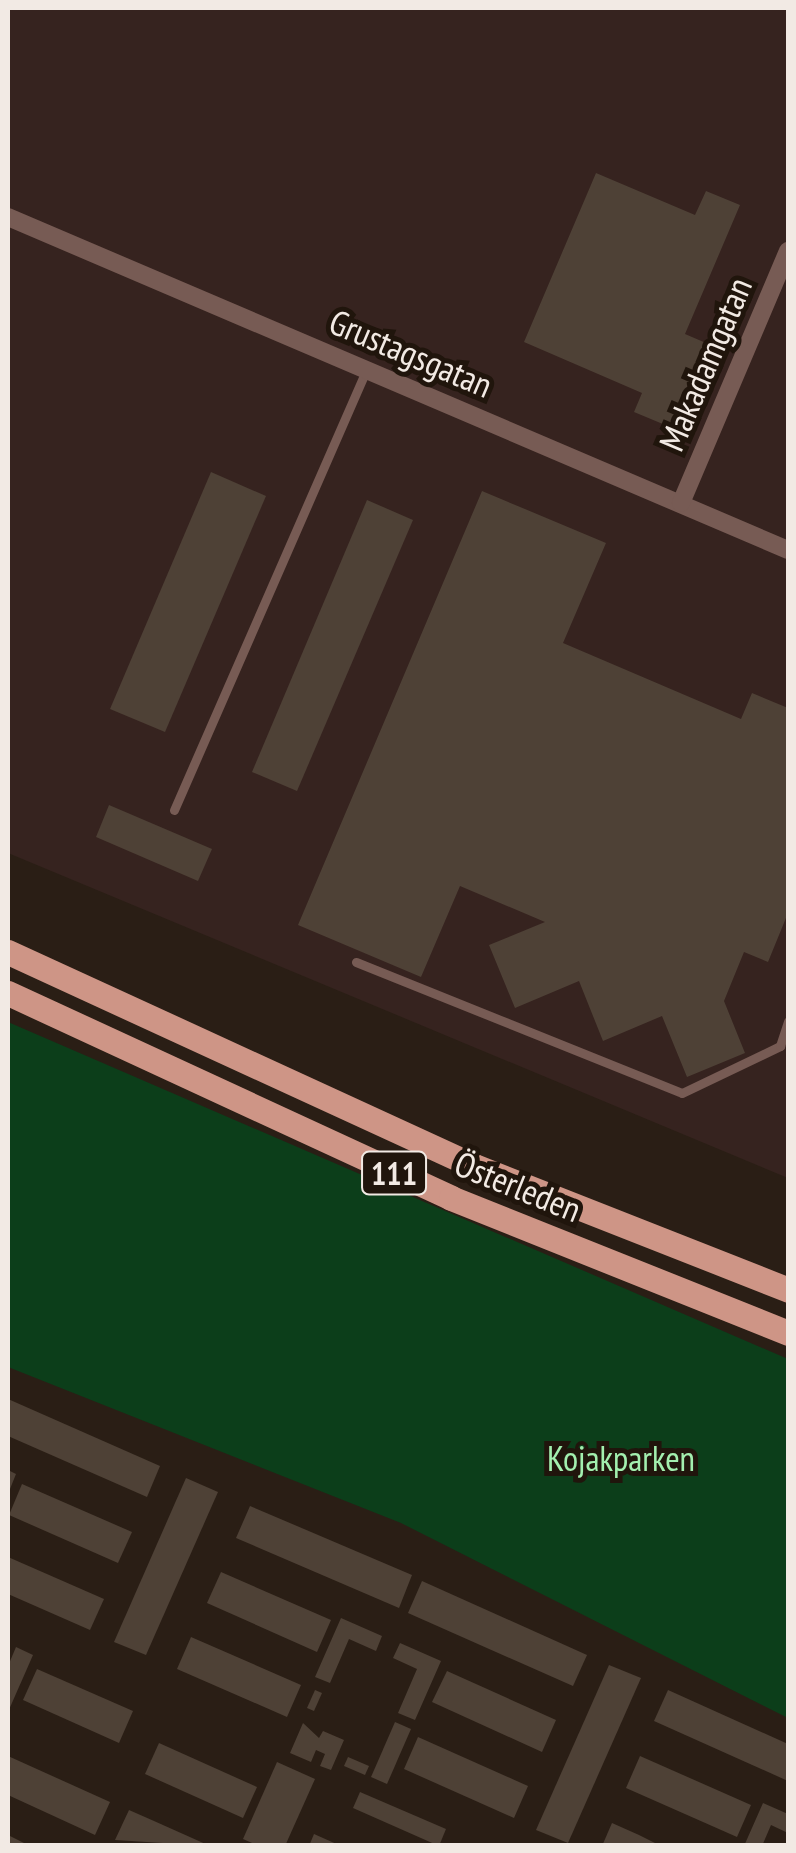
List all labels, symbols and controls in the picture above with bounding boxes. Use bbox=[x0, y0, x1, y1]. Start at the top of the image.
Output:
street label: Makadamgatan bbox=[650, 271, 760, 457]
street label: Grustagsgatan bbox=[323, 300, 499, 406]
street label: Österleden bbox=[449, 1142, 587, 1230]
road number: 111 bbox=[359, 1146, 429, 1200]
park label: Kojakparken bbox=[547, 1437, 695, 1479]

